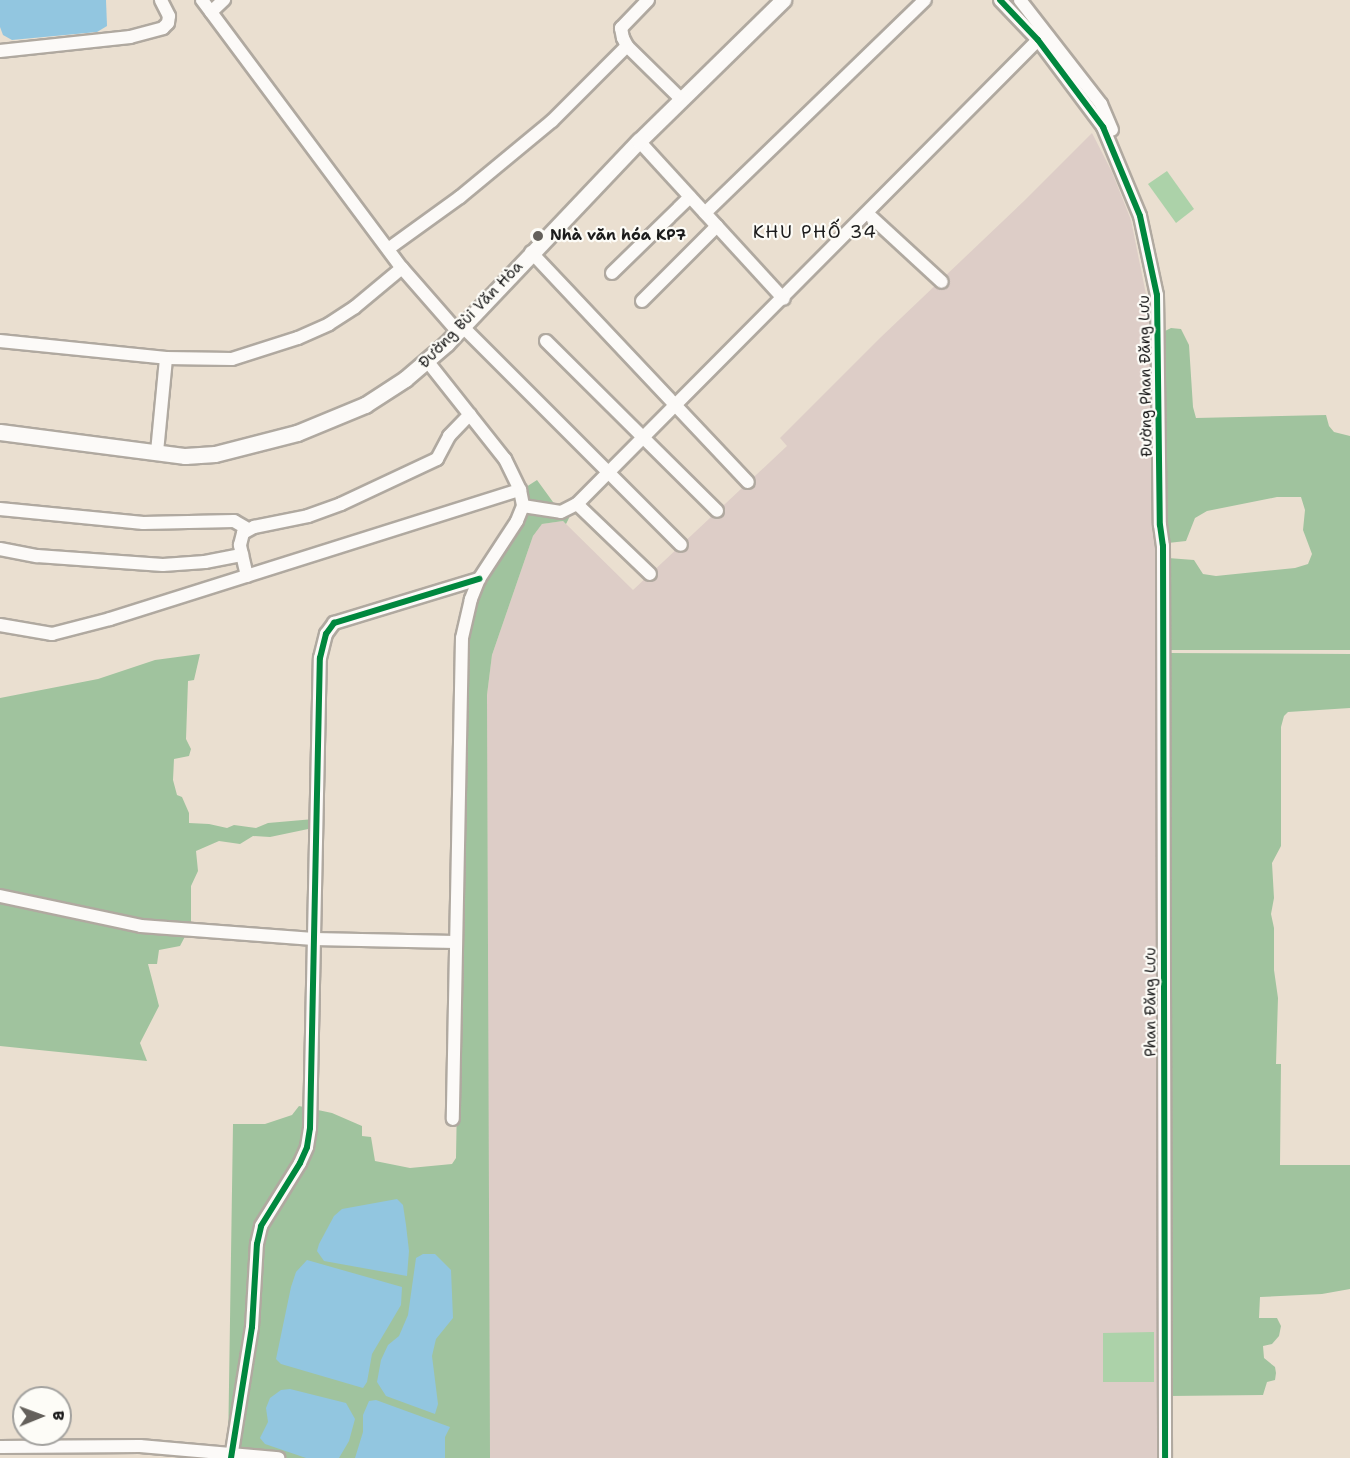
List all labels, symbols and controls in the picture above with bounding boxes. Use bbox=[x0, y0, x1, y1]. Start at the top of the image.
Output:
district label: KHU PHỐ 34 bbox=[753, 221, 877, 243]
place label: Nhà văn hóa KP7 bbox=[550, 227, 686, 245]
marker: Nhà văn hóa KP7 bbox=[531, 229, 545, 243]
street label: Đường Bùi Văn Hòa bbox=[415, 258, 527, 372]
street label: Đường Phan Đăng Lưu bbox=[1136, 295, 1156, 457]
street label: Phan Đăng Lưu bbox=[1142, 947, 1160, 1057]
north arrow bbox=[12, 1386, 72, 1446]
text: B bbox=[48, 1411, 69, 1421]

